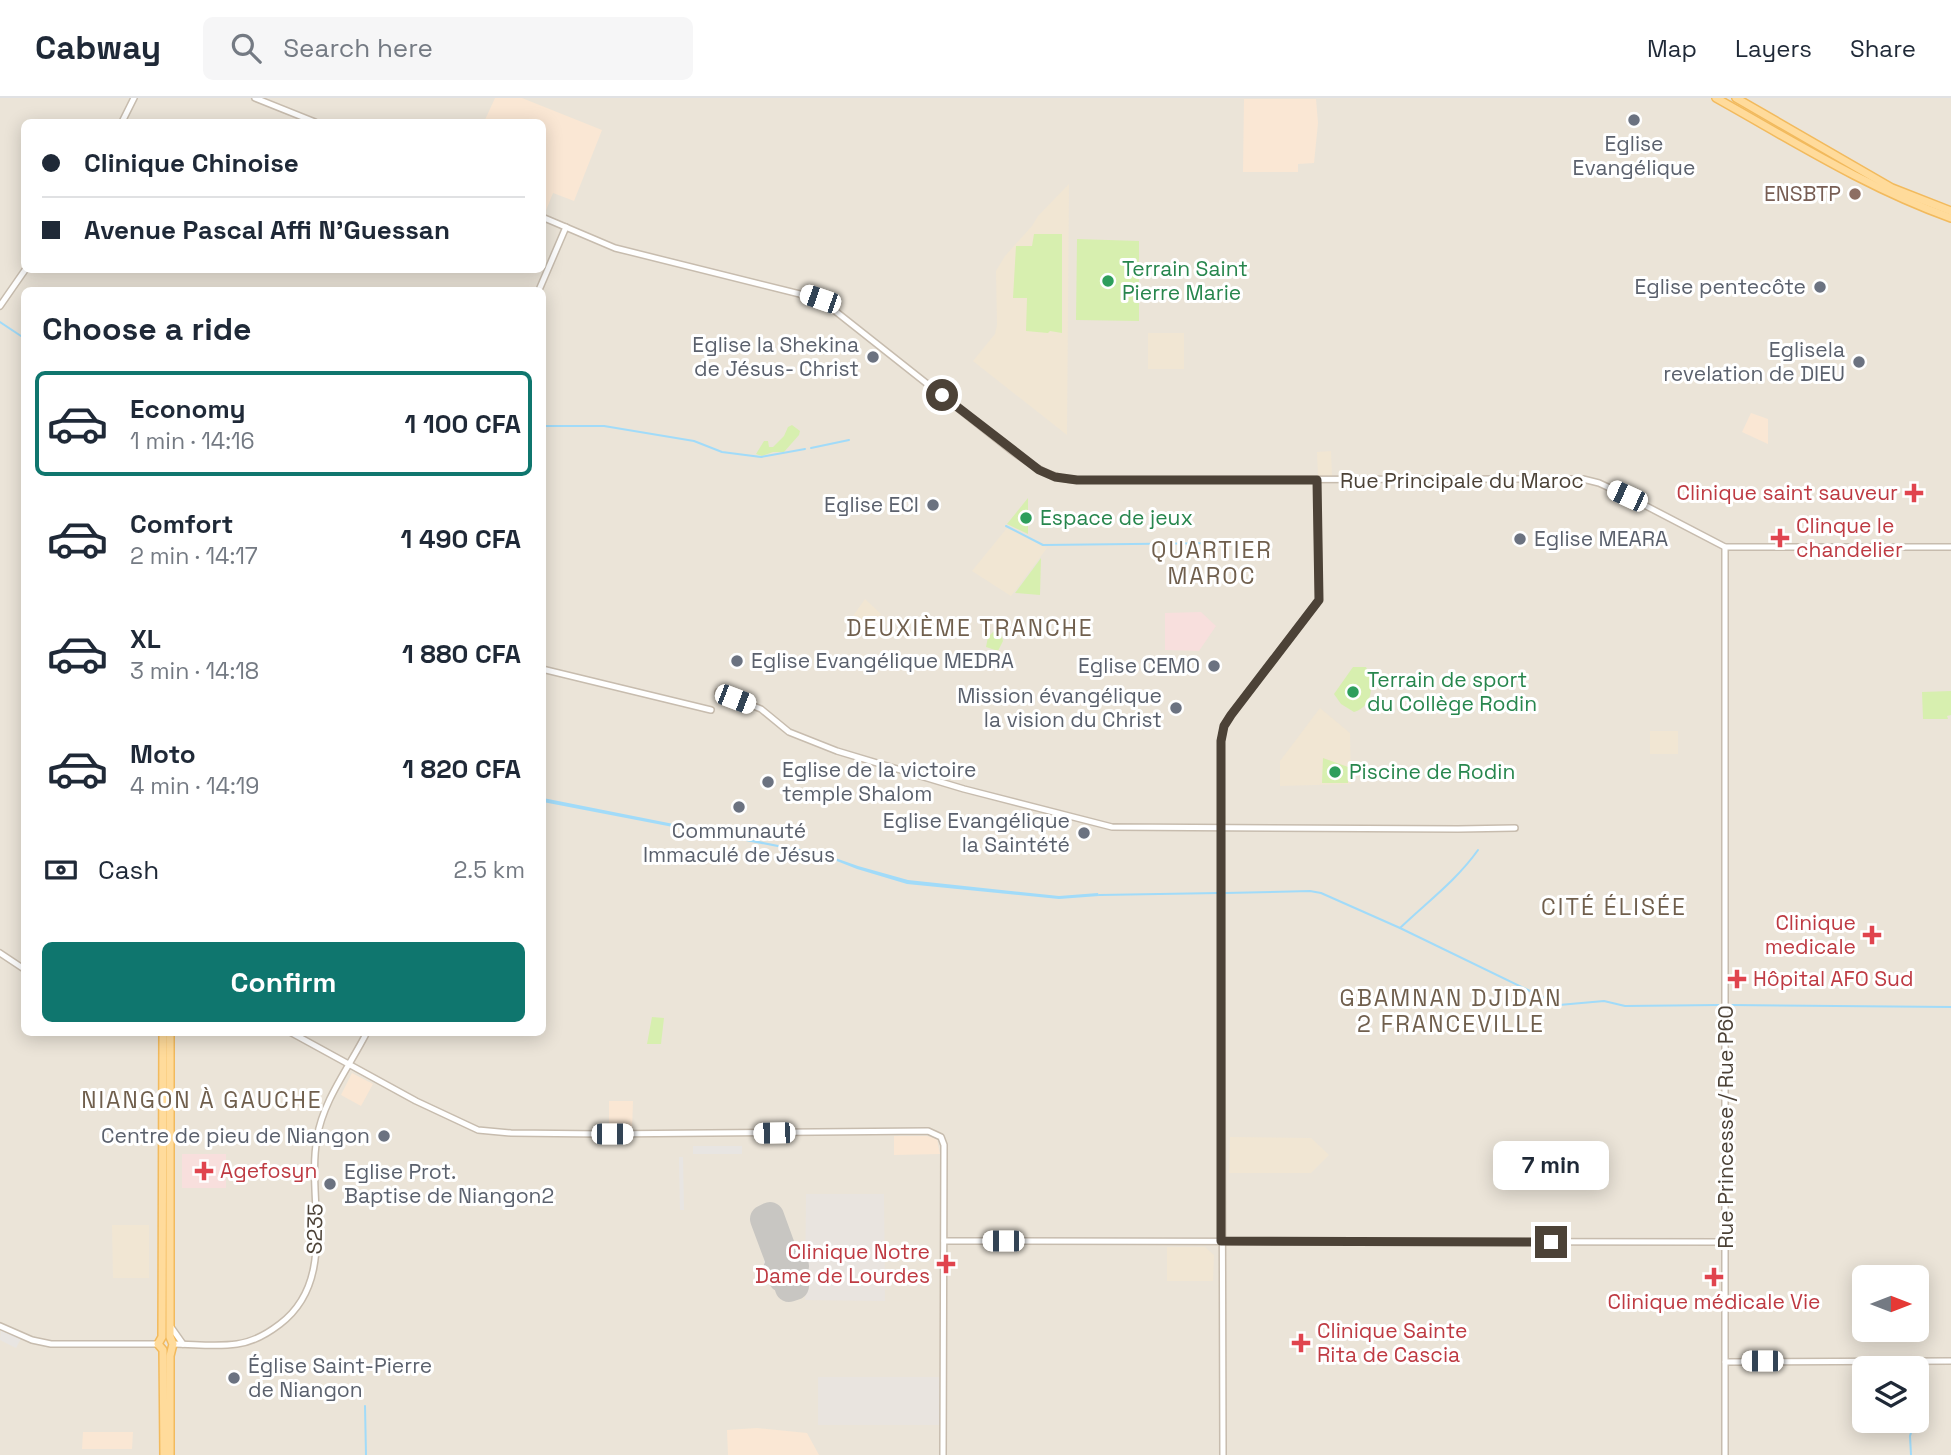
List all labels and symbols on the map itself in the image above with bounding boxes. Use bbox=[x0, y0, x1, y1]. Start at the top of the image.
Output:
marker: Eglise Evangélique bbox=[1626, 112, 1642, 128]
place label: Eglise Evangélique bbox=[1573, 130, 1695, 181]
place label: ENSBTP bbox=[1764, 180, 1841, 207]
marker: ENSBTP bbox=[1847, 186, 1863, 202]
place label: Terrain Saint Pierre Marie bbox=[1122, 255, 1248, 306]
marker: Terrain Saint Pierre Marie bbox=[1100, 273, 1116, 289]
place label: Eglise pentecôte bbox=[1634, 273, 1806, 300]
marker: Eglise pentecôte bbox=[1812, 279, 1828, 295]
car bbox=[797, 282, 844, 316]
place label: Eglise la Shekina de Jésus- Christ bbox=[692, 331, 859, 382]
place label: Eglisela revelation de DIEU bbox=[1663, 336, 1845, 387]
marker: Eglise la Shekina de Jésus- Christ bbox=[865, 349, 881, 365]
marker: Eglisela revelation de DIEU bbox=[1851, 354, 1867, 370]
route start bbox=[926, 379, 958, 411]
street label: Rue Principale du Maroc bbox=[1340, 467, 1584, 494]
car bbox=[1604, 478, 1651, 514]
place label: Clinique saint sauveur bbox=[1676, 479, 1898, 506]
marker: Clinique saint sauveur bbox=[1904, 483, 1924, 503]
place label: Eglise ECI bbox=[824, 491, 919, 518]
marker: Eglise ECI bbox=[925, 497, 941, 513]
place label: Espace de jeux bbox=[1040, 504, 1193, 531]
marker: Espace de jeux bbox=[1018, 510, 1034, 526]
place label: Clinque le chandelier bbox=[1796, 512, 1903, 563]
place label: Eglise MEARA bbox=[1534, 525, 1668, 552]
marker: Clinque le chandelier bbox=[1770, 528, 1790, 548]
marker: Eglise MEARA bbox=[1512, 531, 1528, 547]
district label: QUARTIER MAROC bbox=[1151, 535, 1273, 591]
district label: DEUXIÈME TRANCHE bbox=[846, 613, 1094, 643]
place label: Eglise Evangélique MEDRA bbox=[751, 647, 1014, 674]
place label: Eglise CEMO bbox=[1078, 652, 1200, 679]
marker: Eglise Evangélique MEDRA bbox=[729, 653, 745, 669]
marker: Eglise CEMO bbox=[1206, 658, 1222, 674]
place label: Terrain de sport du Collège Rodin bbox=[1367, 666, 1537, 717]
car bbox=[712, 682, 759, 716]
place label: Mission évangélique la vision du Christ bbox=[957, 682, 1162, 733]
marker: Terrain de sport du Collège Rodin bbox=[1345, 684, 1361, 700]
marker: Mission évangélique la vision du Christ bbox=[1168, 700, 1184, 716]
place label: Eglise de la victoire temple Shalom bbox=[782, 756, 976, 807]
place label: Piscine de Rodin bbox=[1349, 758, 1515, 785]
marker: Piscine de Rodin bbox=[1327, 764, 1343, 780]
marker: Eglise de la victoire temple Shalom bbox=[760, 774, 776, 790]
marker: Communauté Immaculé de Jésus bbox=[731, 799, 747, 815]
place label: Eglise Evangélique la Saintété bbox=[883, 807, 1070, 858]
place label: Communauté Immaculé de Jésus bbox=[643, 817, 835, 868]
marker: Eglise Evangélique la Saintété bbox=[1076, 825, 1092, 841]
district label: CITÉ ÉLISÉE bbox=[1541, 892, 1687, 922]
place label: Clinique medicale bbox=[1765, 909, 1856, 960]
marker: Clinique medicale bbox=[1862, 925, 1882, 945]
place label: Hôpital AFO Sud bbox=[1753, 965, 1913, 992]
marker: Hôpital AFO Sud bbox=[1727, 969, 1747, 989]
district label: GBAMNAN DJIDAN 2 FRANCEVILLE bbox=[1340, 983, 1562, 1039]
street label: Rue Princesse / Rue P60 bbox=[1712, 1005, 1739, 1249]
district label: NIANGON À GAUCHE bbox=[81, 1085, 323, 1115]
place label: Centre de pieu de Niangon bbox=[101, 1122, 370, 1149]
car bbox=[753, 1122, 796, 1144]
car bbox=[592, 1124, 634, 1145]
marker: Centre de pieu de Niangon bbox=[376, 1128, 392, 1144]
callout: 7 min bbox=[1493, 1140, 1609, 1190]
place label: Agefosyn bbox=[220, 1157, 317, 1184]
place label: Eglise Prot. Baptise de Niangon2 bbox=[344, 1158, 554, 1209]
marker: Agefosyn bbox=[194, 1161, 214, 1181]
marker: Eglise Prot. Baptise de Niangon2 bbox=[322, 1176, 338, 1192]
street label: S235 bbox=[301, 1203, 328, 1255]
route end bbox=[1535, 1226, 1567, 1258]
car bbox=[983, 1231, 1025, 1252]
place label: Clinique Notre Dame de Lourdes bbox=[755, 1238, 930, 1289]
marker: Clinique Notre Dame de Lourdes bbox=[936, 1254, 956, 1274]
north arrow bbox=[1852, 1265, 1928, 1342]
marker: Clinique médicale Vie bbox=[1704, 1267, 1724, 1287]
place label: Clinique médicale Vie bbox=[1607, 1288, 1821, 1315]
place label: Clinique Sainte Rita de Cascia bbox=[1317, 1317, 1467, 1368]
marker: Clinique Sainte Rita de Cascia bbox=[1291, 1333, 1311, 1353]
car bbox=[1742, 1351, 1784, 1372]
place label: Église Saint-Pierre de Niangon bbox=[248, 1352, 432, 1403]
marker: Église Saint-Pierre de Niangon bbox=[226, 1370, 242, 1386]

